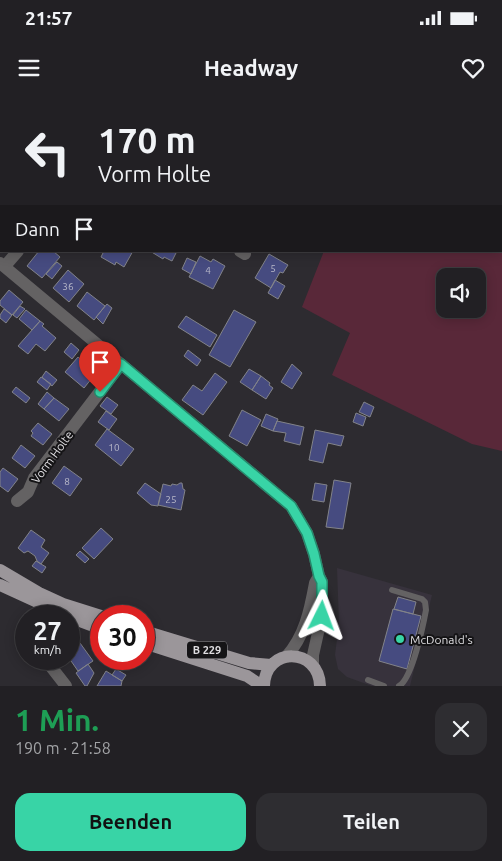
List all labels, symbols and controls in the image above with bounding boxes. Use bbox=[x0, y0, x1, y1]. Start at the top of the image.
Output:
text: 21:57 bbox=[25, 7, 73, 29]
icon: menu bbox=[15, 54, 43, 82]
icon: heart bbox=[459, 54, 487, 82]
text: Headway bbox=[204, 55, 298, 80]
icon: left bbox=[15, 120, 80, 185]
text: 170 m bbox=[98, 120, 196, 160]
text: Vorm Holte bbox=[98, 161, 211, 186]
icon: arrive bbox=[70, 215, 98, 243]
text: Dann bbox=[15, 218, 60, 240]
house number: 5 bbox=[270, 263, 276, 274]
house number: 4 bbox=[205, 265, 211, 276]
map controls bbox=[436, 268, 486, 318]
button: sound bbox=[436, 268, 486, 318]
house number: 36 bbox=[62, 281, 74, 292]
pin bbox=[79, 341, 121, 392]
icon: arrive bbox=[86, 348, 114, 376]
street label: Vorm Holte bbox=[29, 428, 75, 486]
house number: 10 bbox=[108, 442, 120, 453]
house number: 8 bbox=[64, 476, 70, 487]
house number: 25 bbox=[165, 494, 177, 505]
position arrow bbox=[295, 589, 347, 641]
speed limit sign: 30 bbox=[90, 605, 155, 670]
text: 27 bbox=[33, 617, 62, 645]
marker: McDonald's bbox=[394, 633, 406, 645]
place label: McDonald's bbox=[410, 633, 473, 646]
road number: B 229 bbox=[187, 642, 227, 658]
text: km/h bbox=[34, 643, 61, 656]
text: 1 Min. bbox=[15, 703, 99, 737]
button: close bbox=[435, 703, 487, 755]
text: 190 m · 21:58 bbox=[15, 739, 111, 757]
button: Beenden bbox=[15, 793, 246, 851]
button: Teilen bbox=[256, 793, 487, 851]

